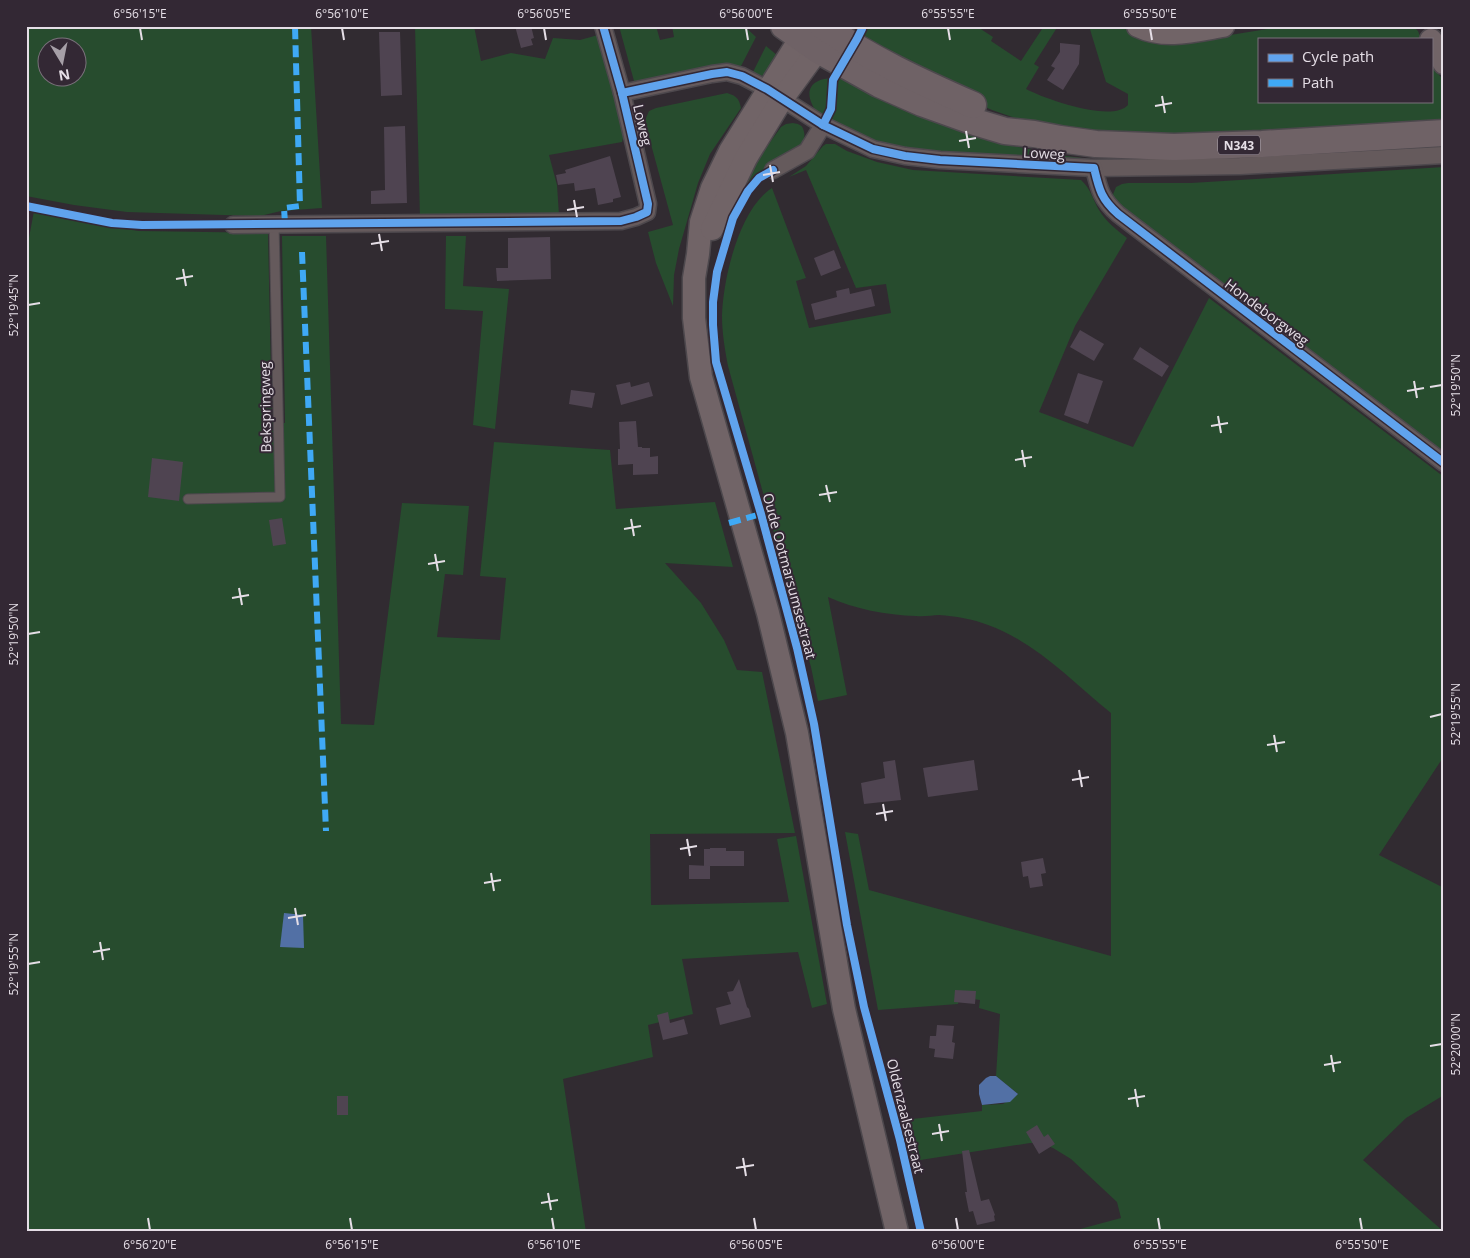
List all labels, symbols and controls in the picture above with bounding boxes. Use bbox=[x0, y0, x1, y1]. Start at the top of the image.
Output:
text: 6°56'15"E bbox=[113, 5, 167, 22]
text: 6°56'10"E bbox=[315, 5, 369, 22]
text: 6°56'05"E bbox=[517, 5, 571, 22]
text: 6°56'00"E bbox=[719, 5, 773, 22]
text: 6°55'55"E bbox=[921, 5, 975, 22]
text: 6°55'50"E bbox=[1123, 5, 1177, 22]
north arrow bbox=[38, 38, 88, 88]
legend bbox=[1258, 38, 1432, 102]
text: Cycle path bbox=[1302, 46, 1374, 66]
text: N bbox=[57, 65, 72, 86]
text: Path bbox=[1302, 72, 1334, 92]
street label: Loweg bbox=[629, 102, 657, 148]
road number: N343 bbox=[1218, 136, 1260, 154]
street label: Loweg bbox=[1023, 142, 1066, 164]
text: 52°19'45"N bbox=[5, 274, 22, 336]
street label: Hondeborgweg bbox=[1221, 274, 1313, 350]
text: 52°19'50"N bbox=[1447, 354, 1464, 416]
street label: Bekspringweg bbox=[255, 361, 275, 453]
street label: Oude Ootmarsumsestraat bbox=[759, 491, 821, 661]
text: 52°19'50"N bbox=[5, 603, 22, 665]
text: 52°19'55"N bbox=[1447, 683, 1464, 745]
text: 52°19'55"N bbox=[5, 933, 22, 995]
text: 52°20'00"N bbox=[1447, 1013, 1464, 1075]
street label: Oldenzaalsestraat bbox=[883, 1057, 929, 1175]
text: 6°56'20"E bbox=[123, 1236, 177, 1253]
text: 6°56'15"E bbox=[325, 1236, 379, 1253]
text: 6°56'10"E bbox=[527, 1236, 581, 1253]
text: 6°56'05"E bbox=[729, 1236, 783, 1253]
text: 6°56'00"E bbox=[931, 1236, 985, 1253]
text: 6°55'55"E bbox=[1133, 1236, 1187, 1253]
text: 6°55'50"E bbox=[1335, 1236, 1389, 1253]

